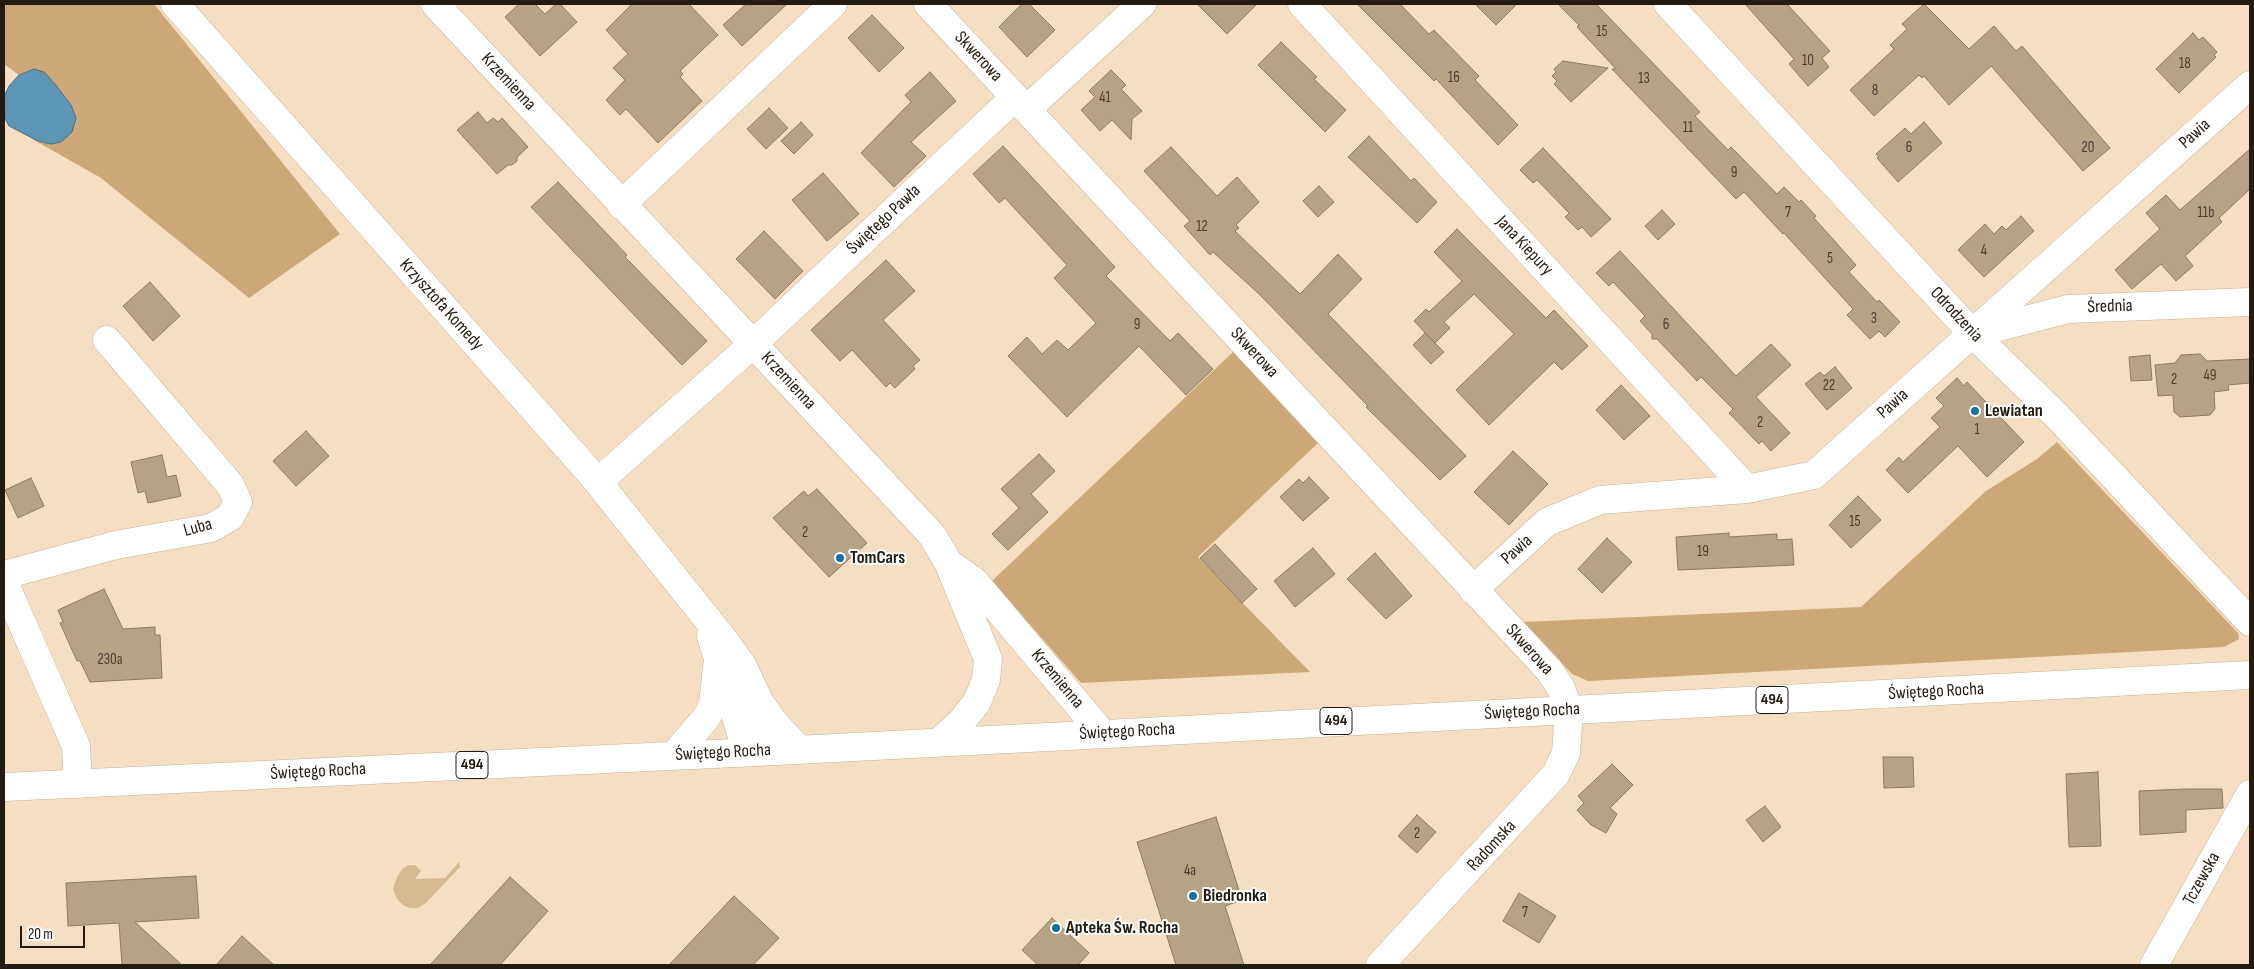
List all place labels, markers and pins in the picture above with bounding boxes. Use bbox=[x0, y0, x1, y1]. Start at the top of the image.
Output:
place label: Lewiatan bbox=[1985, 400, 2043, 422]
marker: Lewiatan bbox=[1969, 405, 1981, 417]
place label: TomCars bbox=[850, 547, 905, 569]
marker: TomCars bbox=[834, 552, 846, 564]
place label: Biedronka bbox=[1203, 885, 1267, 907]
marker: Biedronka bbox=[1187, 890, 1199, 902]
place label: Apteka Św. Rocha bbox=[1066, 917, 1178, 939]
marker: Apteka Św. Rocha bbox=[1050, 922, 1062, 934]

